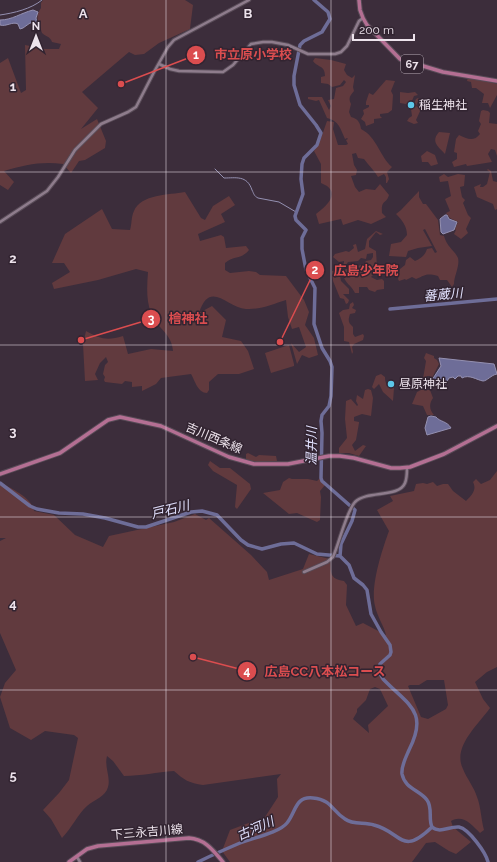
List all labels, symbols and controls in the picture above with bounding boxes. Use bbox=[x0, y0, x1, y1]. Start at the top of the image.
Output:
text: A bbox=[79, 6, 88, 21]
text: B bbox=[244, 6, 253, 21]
north arrow bbox=[16, 16, 56, 56]
scale bar bbox=[353, 16, 414, 42]
text: N bbox=[32, 20, 40, 33]
text: 200 m bbox=[359, 23, 394, 37]
callout: 市立原小学校 bbox=[186, 42, 300, 67]
text: 市立原小学校 bbox=[214, 47, 292, 62]
text: 1 bbox=[193, 48, 199, 62]
road number: 67 bbox=[401, 55, 423, 73]
text: 1 bbox=[10, 79, 17, 94]
place label: 稲生神社 bbox=[419, 98, 467, 112]
marker: 稲生神社 bbox=[406, 100, 416, 110]
text: 2 bbox=[9, 251, 17, 266]
callout: 広島少年院 bbox=[305, 258, 406, 283]
text: 2 bbox=[312, 263, 319, 277]
text: 広島少年院 bbox=[333, 263, 399, 278]
water label: 蕃蔵川 bbox=[423, 285, 465, 304]
callout: 檜神社 bbox=[141, 306, 216, 331]
text: 檜神社 bbox=[168, 311, 208, 326]
text: 3 bbox=[148, 312, 155, 326]
place label: 昼原神社 bbox=[399, 377, 447, 391]
marker: 昼原神社 bbox=[386, 379, 396, 389]
street label: 吉川西条線 bbox=[184, 420, 244, 456]
text: 3 bbox=[9, 424, 17, 439]
water label: 温井川 bbox=[304, 424, 319, 466]
water label: 戸石川 bbox=[149, 497, 193, 521]
text: 4 bbox=[9, 596, 17, 611]
callout: 広島CC八本松コース bbox=[237, 659, 394, 684]
text: 4 bbox=[244, 664, 251, 678]
text: 広島CC八本松コース bbox=[264, 664, 386, 679]
text: 5 bbox=[9, 768, 17, 783]
water label: 古河川 bbox=[234, 813, 278, 843]
street label: 下三永吉川線 bbox=[111, 822, 183, 842]

